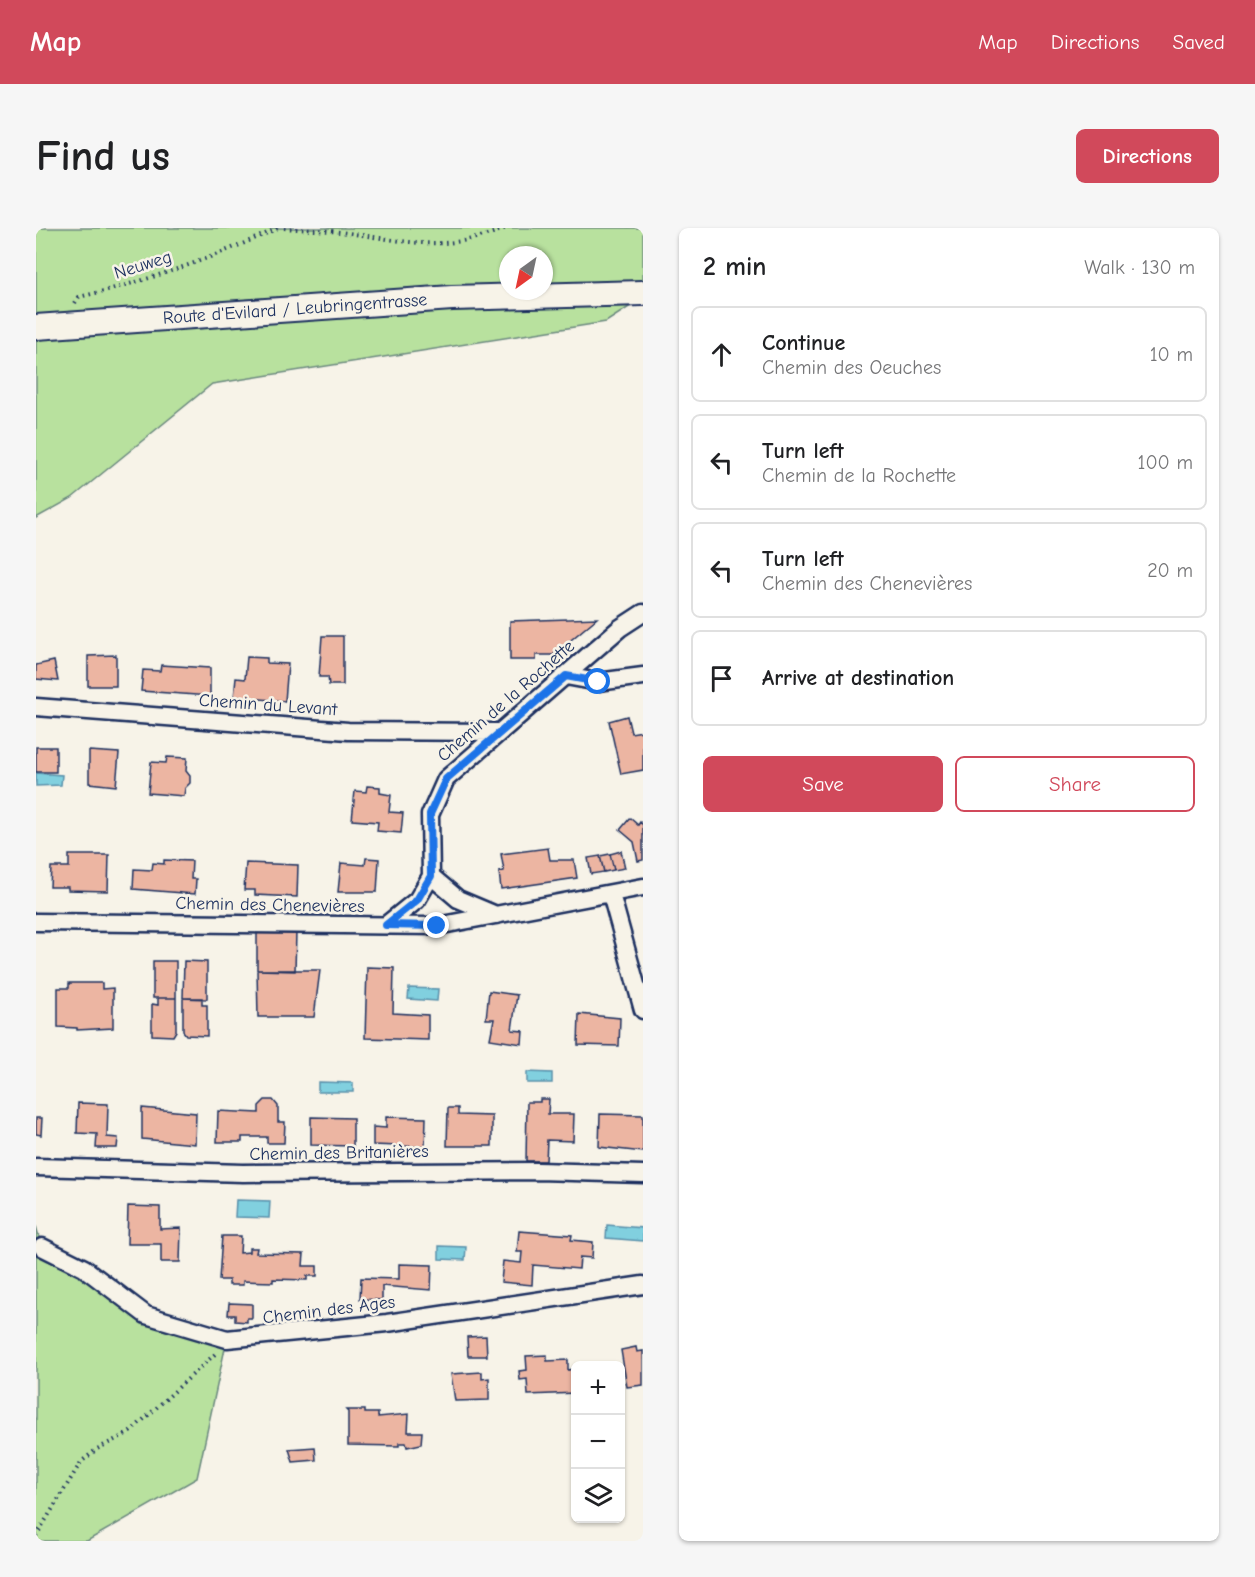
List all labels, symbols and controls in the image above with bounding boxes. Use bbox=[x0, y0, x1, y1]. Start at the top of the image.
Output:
text: Map bbox=[30, 26, 81, 58]
text: Map bbox=[978, 30, 1018, 54]
text: Directions bbox=[1051, 30, 1140, 54]
text: Saved bbox=[1173, 30, 1225, 54]
button: Directions bbox=[1076, 129, 1219, 183]
text: Find us bbox=[36, 132, 170, 181]
street label: Neuweg bbox=[112, 246, 174, 284]
north arrow bbox=[499, 246, 553, 300]
text: 2 min bbox=[703, 252, 766, 282]
text: Walk · 130 m bbox=[1084, 256, 1195, 279]
street label: Route d'Evilard / Leubringentrasse bbox=[162, 289, 428, 329]
text: Continue bbox=[762, 330, 845, 356]
icon: ahead bbox=[705, 338, 738, 371]
text: 10 m bbox=[1150, 343, 1193, 366]
text: Chemin des Oeuches bbox=[762, 356, 941, 379]
text: Turn left bbox=[762, 438, 844, 464]
icon: left bbox=[705, 446, 738, 479]
text: 100 m bbox=[1138, 451, 1193, 474]
text: Chemin de la Rochette bbox=[762, 464, 956, 487]
text: Turn left bbox=[762, 546, 844, 572]
icon: left bbox=[705, 554, 738, 587]
text: 20 m bbox=[1147, 559, 1193, 582]
text: Chemin des Chenevières bbox=[762, 572, 972, 595]
street label: Chemin de la Rochette bbox=[433, 636, 579, 766]
icon: arrive bbox=[705, 662, 738, 695]
text: Arrive at destination bbox=[762, 665, 954, 691]
route start bbox=[584, 668, 610, 694]
street label: Chemin du Levant bbox=[198, 690, 339, 720]
button: Save bbox=[703, 756, 943, 812]
button: Share bbox=[955, 756, 1195, 812]
street label: Chemin des Chenevières bbox=[175, 893, 365, 917]
route end bbox=[423, 912, 449, 938]
street label: Chemin des Britanières bbox=[249, 1141, 429, 1165]
street label: Chemin des Ages bbox=[262, 1291, 396, 1329]
map controls bbox=[571, 1361, 625, 1523]
button: + bbox=[571, 1361, 625, 1415]
button: − bbox=[571, 1415, 625, 1469]
button: layers bbox=[571, 1469, 625, 1523]

